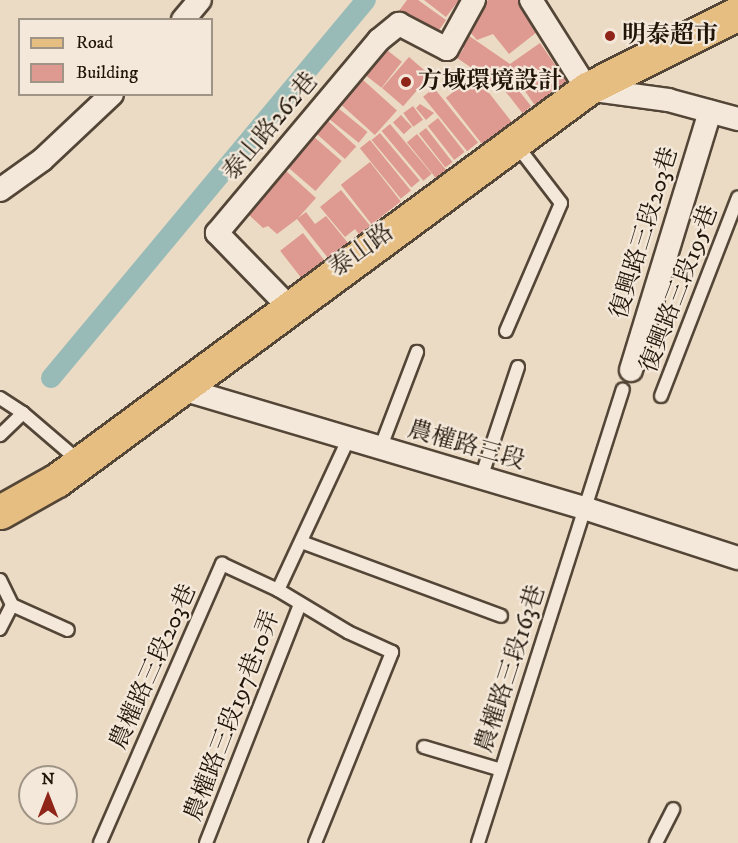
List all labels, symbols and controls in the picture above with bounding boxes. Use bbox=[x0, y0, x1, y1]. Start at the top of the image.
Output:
legend bbox=[18, 18, 213, 96]
place label: 明泰超市 bbox=[622, 22, 718, 50]
marker: 明泰超市 bbox=[603, 29, 617, 43]
text: Road bbox=[76, 32, 113, 54]
text: Building bbox=[76, 62, 138, 84]
street label: 泰山路262巷 bbox=[218, 67, 324, 187]
place label: 方域環境設計 bbox=[418, 68, 562, 96]
marker: 方域環境設計 bbox=[399, 75, 413, 89]
street label: 復興路三段203巷 bbox=[605, 144, 685, 322]
street label: 復興路三段195巷 bbox=[635, 201, 725, 377]
street label: 泰山路 bbox=[324, 218, 400, 284]
street label: 農權路三段 bbox=[404, 416, 528, 476]
street label: 農權路三段203巷 bbox=[105, 580, 203, 754]
street label: 農權路三段163巷 bbox=[470, 582, 552, 756]
street label: 農權路三段197巷10弄 bbox=[180, 607, 286, 825]
north arrow bbox=[18, 765, 78, 825]
text: N bbox=[41, 769, 55, 789]

